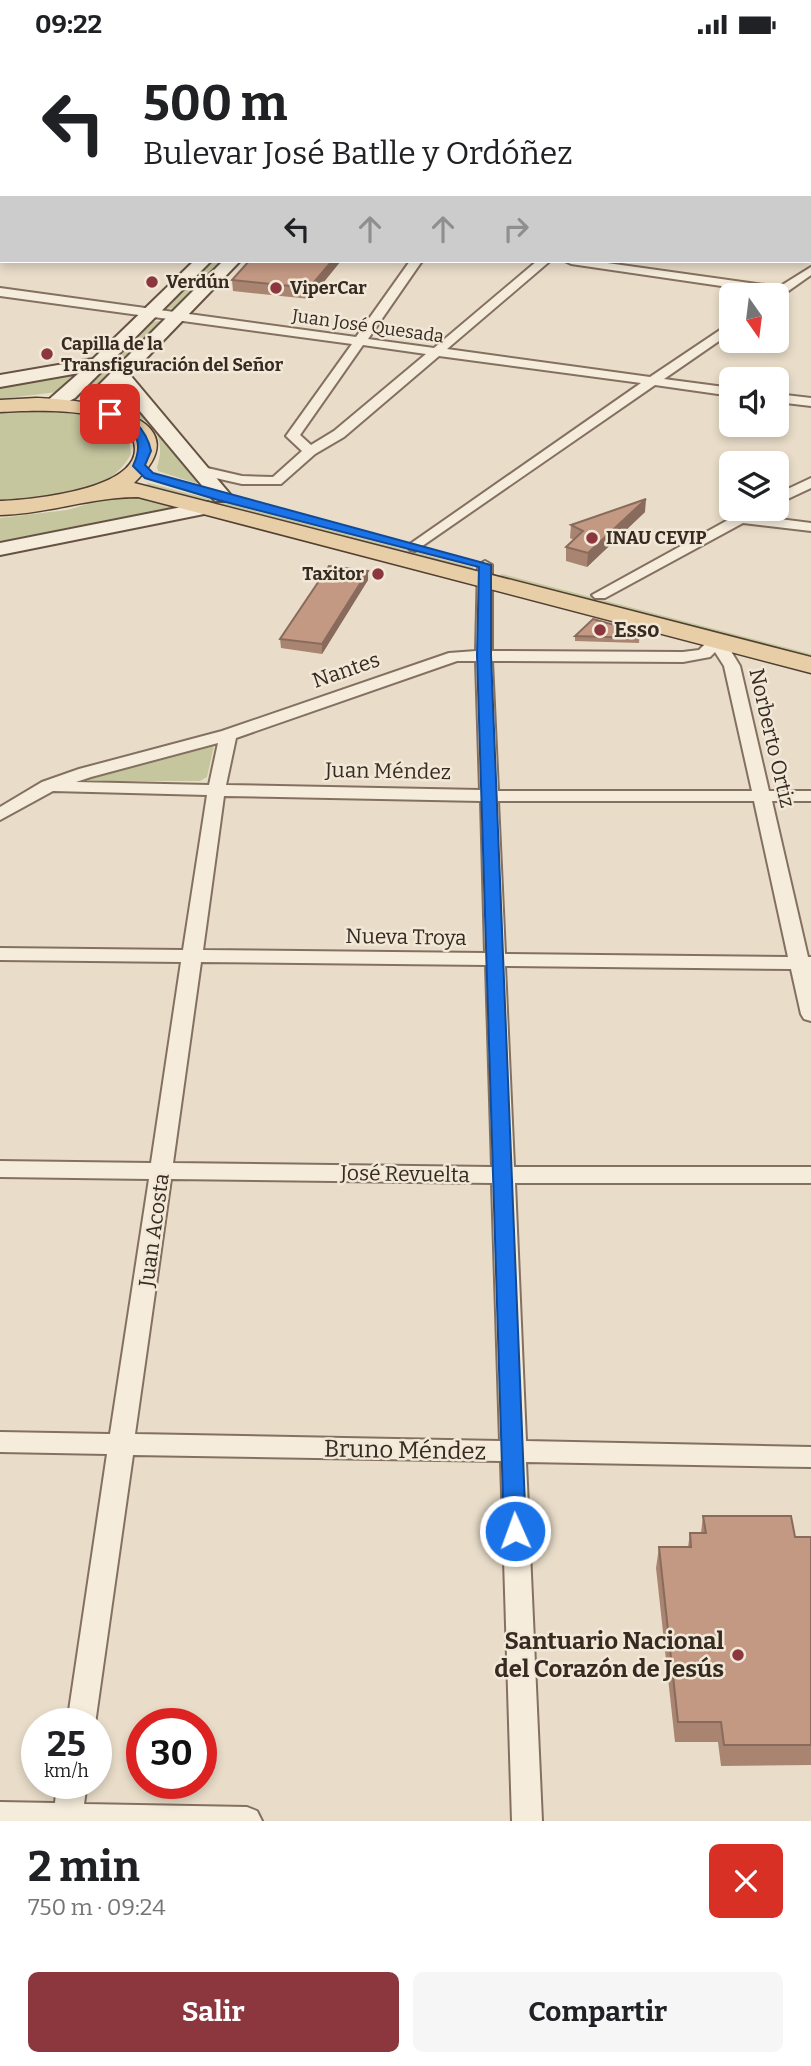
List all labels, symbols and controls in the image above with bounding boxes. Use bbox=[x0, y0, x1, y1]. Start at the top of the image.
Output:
text: 09:22 bbox=[35, 9, 102, 40]
text: 500 m bbox=[143, 74, 288, 133]
icon: left bbox=[28, 77, 119, 168]
text: Bulevar José Batlle y Ordóñez bbox=[143, 134, 573, 172]
icon: left bbox=[278, 210, 316, 248]
icon: ahead bbox=[351, 210, 389, 248]
icon: ahead bbox=[424, 210, 462, 248]
icon: right bbox=[497, 210, 535, 248]
place label: Verdún bbox=[166, 271, 230, 293]
marker: Verdún bbox=[144, 274, 160, 290]
place label: ViperCar bbox=[290, 277, 367, 299]
marker: ViperCar bbox=[268, 280, 284, 296]
north arrow bbox=[719, 283, 789, 353]
map controls bbox=[719, 283, 789, 521]
street label: Juan José Quesada bbox=[290, 304, 445, 348]
place label: Capilla de la Transfiguración del Señor bbox=[61, 333, 284, 376]
marker: Capilla de la Transfiguración del Señor bbox=[39, 346, 55, 362]
button: sound bbox=[719, 367, 789, 437]
pin bbox=[80, 384, 140, 444]
icon: arrive bbox=[91, 395, 129, 433]
button: layers bbox=[719, 451, 789, 521]
place label: INAU CEVIP bbox=[606, 527, 706, 549]
marker: INAU CEVIP bbox=[584, 530, 600, 546]
place label: Taxitor bbox=[302, 563, 365, 585]
marker: Taxitor bbox=[370, 566, 386, 582]
place label: Esso bbox=[614, 617, 659, 643]
marker: Esso bbox=[592, 622, 608, 638]
street label: Nantes bbox=[309, 646, 383, 694]
street label: Norberto Ortiz bbox=[743, 666, 801, 810]
street label: Juan Méndez bbox=[324, 757, 451, 785]
street label: Nueva Troya bbox=[345, 923, 467, 951]
street label: José Revuelta bbox=[339, 1160, 470, 1188]
street label: Juan Acosta bbox=[133, 1171, 175, 1290]
street label: Bruno Méndez bbox=[324, 1435, 486, 1465]
position arrow bbox=[478, 1494, 552, 1568]
place label: Santuario Nacional del Corazón de Jesús bbox=[494, 1627, 725, 1683]
marker: Santuario Nacional del Corazón de Jesús bbox=[730, 1647, 746, 1663]
speed limit sign: 30 bbox=[126, 1708, 217, 1799]
text: 25 bbox=[47, 1723, 86, 1765]
text: km/h bbox=[44, 1760, 89, 1782]
text: 2 min bbox=[28, 1842, 140, 1892]
button: close bbox=[709, 1844, 783, 1918]
text: 750 m · 09:24 bbox=[28, 1893, 166, 1921]
button: Salir bbox=[28, 1972, 399, 2052]
button: Compartir bbox=[413, 1972, 783, 2052]

